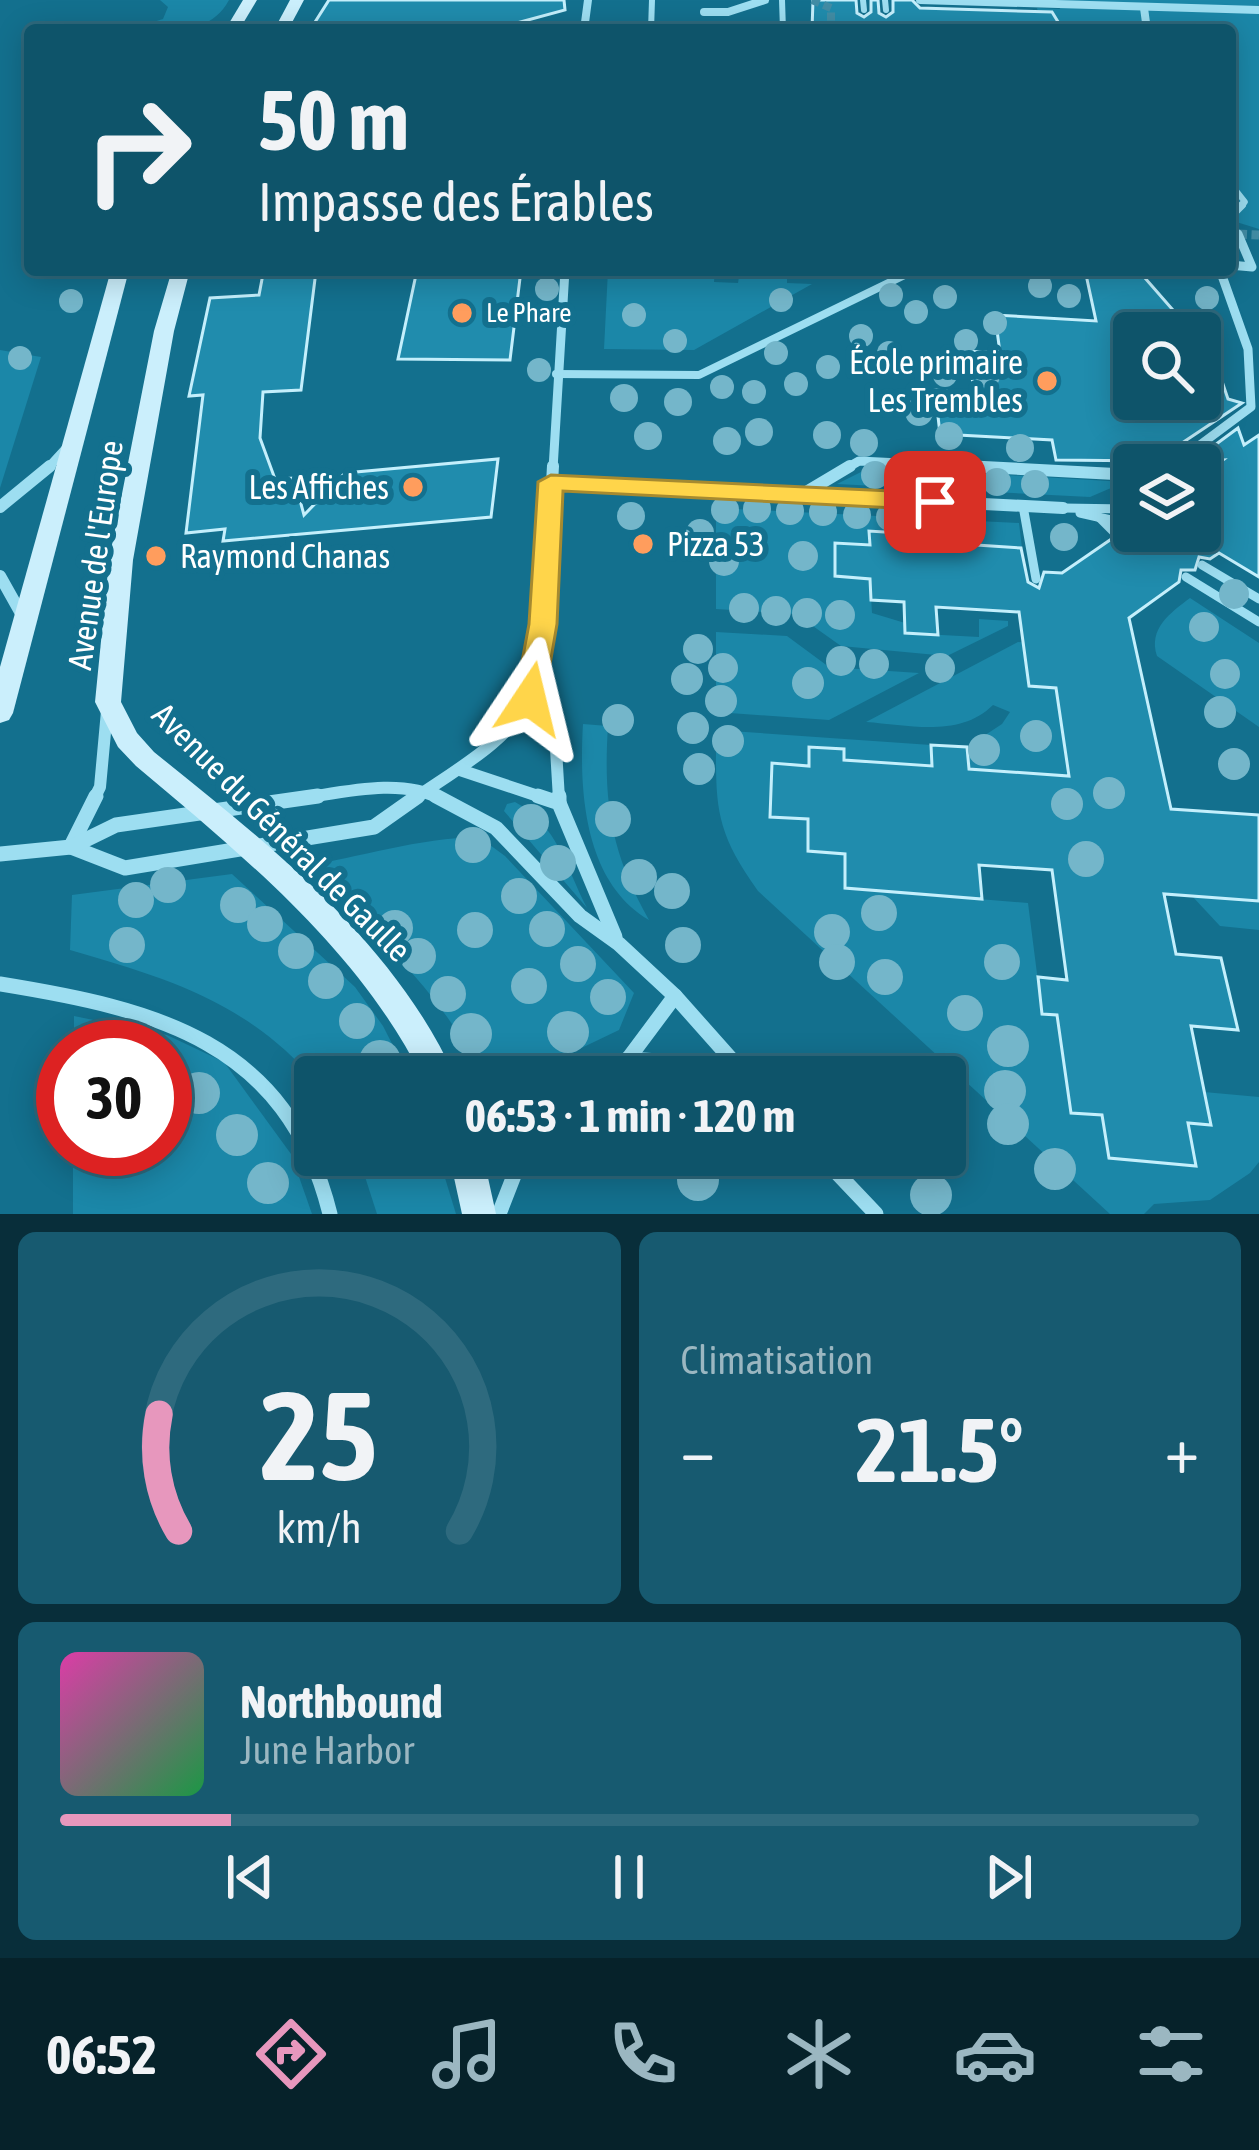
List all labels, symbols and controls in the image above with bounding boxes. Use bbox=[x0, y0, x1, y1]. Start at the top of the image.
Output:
icon: right bbox=[60, 72, 216, 228]
text: 50 m bbox=[258, 72, 409, 168]
text: Impasse des Érables bbox=[258, 171, 654, 232]
place label: Le Phare bbox=[486, 297, 572, 328]
marker: Le Phare bbox=[449, 300, 475, 326]
map controls bbox=[1113, 312, 1221, 552]
button: search bbox=[1113, 312, 1221, 420]
place label: École primaire Les Trembles bbox=[849, 343, 1023, 419]
marker: École primaire Les Trembles bbox=[1034, 368, 1060, 394]
street label: Avenue de l'Europe bbox=[60, 438, 130, 672]
button: layers bbox=[1113, 444, 1221, 552]
pin bbox=[884, 451, 986, 553]
place label: Les Affiches bbox=[249, 468, 389, 506]
icon: arrive bbox=[902, 469, 968, 535]
marker: Les Affiches bbox=[400, 474, 426, 500]
place label: Pizza 53 bbox=[667, 525, 765, 563]
marker: Pizza 53 bbox=[630, 531, 656, 557]
place label: Raymond Chanas bbox=[180, 537, 390, 575]
marker: Raymond Chanas bbox=[143, 543, 169, 569]
position arrow bbox=[467, 636, 593, 762]
street label: Avenue du Général de Gaulle bbox=[145, 695, 419, 969]
speed limit sign: 30 bbox=[36, 1020, 192, 1176]
text: 06:53 · 1 min · 120 m bbox=[465, 1090, 795, 1142]
text: Climatisation bbox=[681, 1338, 873, 1382]
text: 25 bbox=[261, 1363, 378, 1506]
text: 21.5° bbox=[856, 1398, 1024, 1501]
text: − bbox=[681, 1411, 715, 1487]
text: + bbox=[1165, 1411, 1199, 1487]
text: km/h bbox=[277, 1503, 362, 1552]
text: Northbound bbox=[240, 1676, 443, 1728]
text: June Harbor bbox=[240, 1728, 414, 1772]
icon: previous bbox=[217, 1844, 283, 1910]
icon: pause bbox=[596, 1844, 662, 1910]
icon: next bbox=[976, 1844, 1042, 1910]
icon: directions bbox=[249, 2012, 333, 2096]
icon: music bbox=[425, 2012, 509, 2096]
icon: phone bbox=[601, 2012, 685, 2096]
icon: climate bbox=[777, 2012, 861, 2096]
icon: car bbox=[953, 2012, 1037, 2096]
icon: filters bbox=[1129, 2012, 1213, 2096]
text: 06:52 bbox=[46, 2024, 157, 2085]

